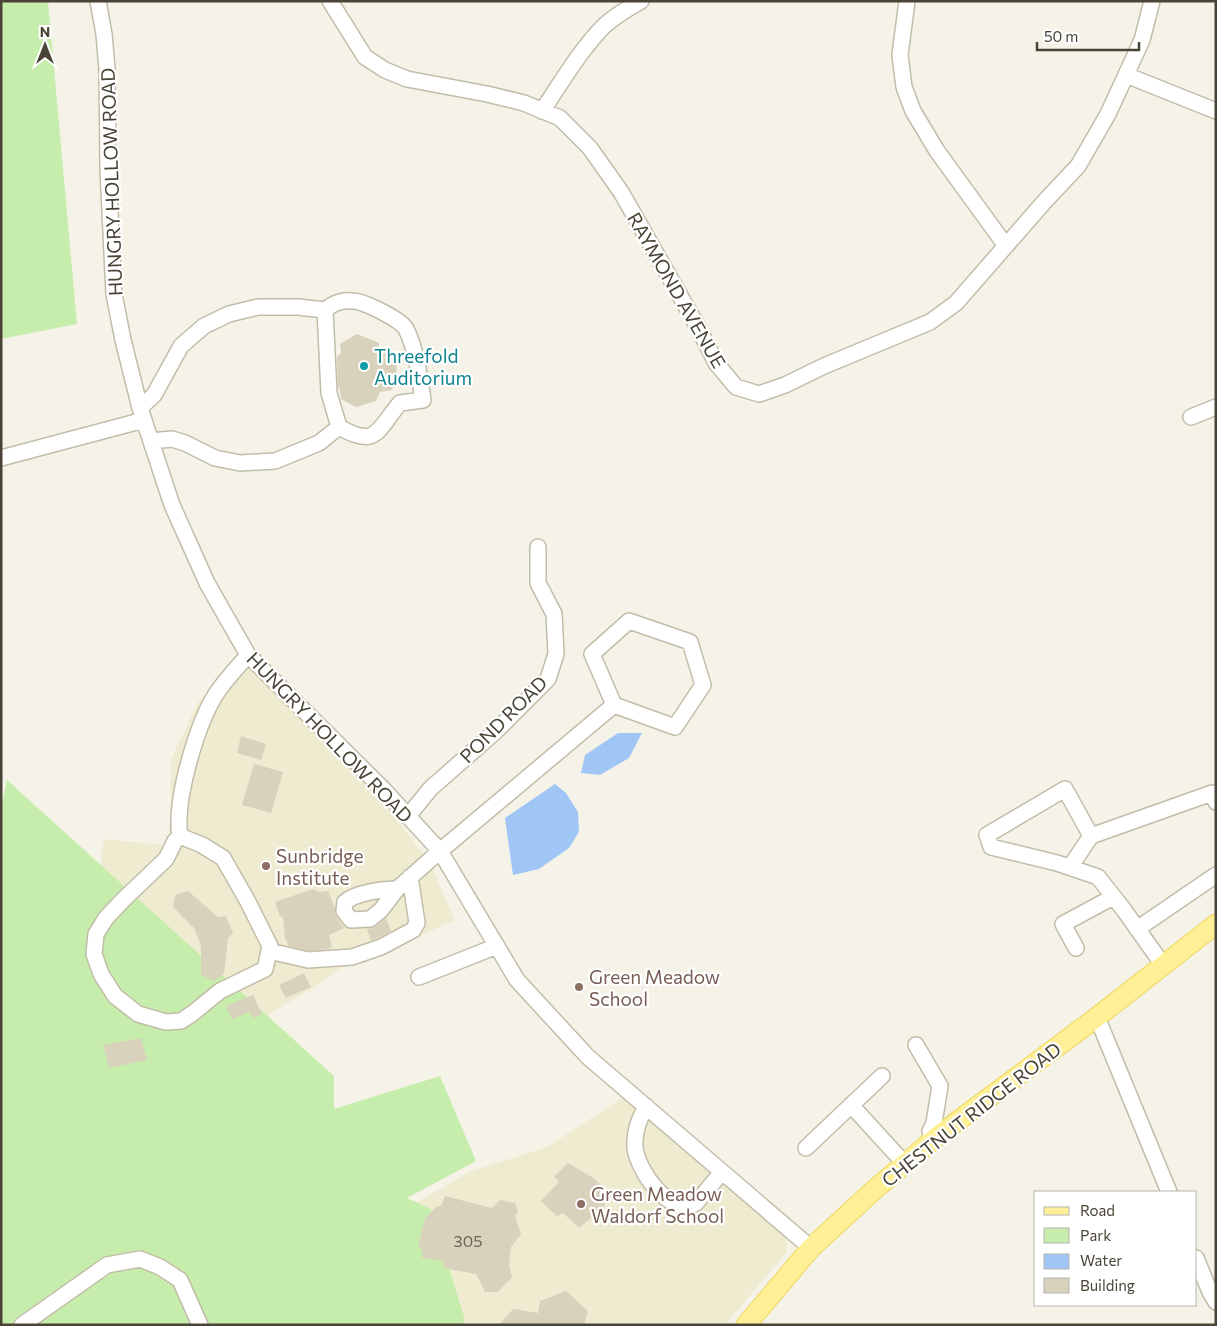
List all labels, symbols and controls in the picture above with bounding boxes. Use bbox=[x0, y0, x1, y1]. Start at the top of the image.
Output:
north arrow bbox=[20, 20, 70, 70]
scale bar bbox=[1037, 20, 1140, 52]
text: N bbox=[40, 23, 50, 40]
text: 50 m bbox=[1044, 27, 1078, 45]
street label: HUNGRY HOLLOW ROAD bbox=[96, 67, 126, 297]
street label: RAYMOND AVENUE bbox=[623, 208, 731, 372]
place label: Threefold Auditorium bbox=[374, 344, 472, 389]
marker: Threefold Auditorium bbox=[358, 360, 370, 372]
street label: HUNGRY HOLLOW ROAD bbox=[242, 647, 418, 827]
street label: POND ROAD bbox=[455, 671, 551, 767]
place label: Sunbridge Institute bbox=[276, 844, 363, 889]
marker: Sunbridge Institute bbox=[260, 860, 272, 872]
place label: Green Meadow School bbox=[589, 965, 720, 1010]
marker: Green Meadow School bbox=[573, 981, 585, 993]
street label: CHESTNUT RIDGE ROAD bbox=[877, 1037, 1065, 1191]
place label: Green Meadow Waldorf School bbox=[591, 1182, 724, 1227]
legend bbox=[1034, 1191, 1197, 1306]
marker: Green Meadow Waldorf School bbox=[575, 1198, 587, 1210]
text: Road bbox=[1080, 1201, 1115, 1219]
text: Park bbox=[1080, 1226, 1111, 1244]
house number: 305 bbox=[454, 1231, 482, 1250]
text: Water bbox=[1080, 1251, 1122, 1269]
text: Building bbox=[1080, 1276, 1135, 1294]

